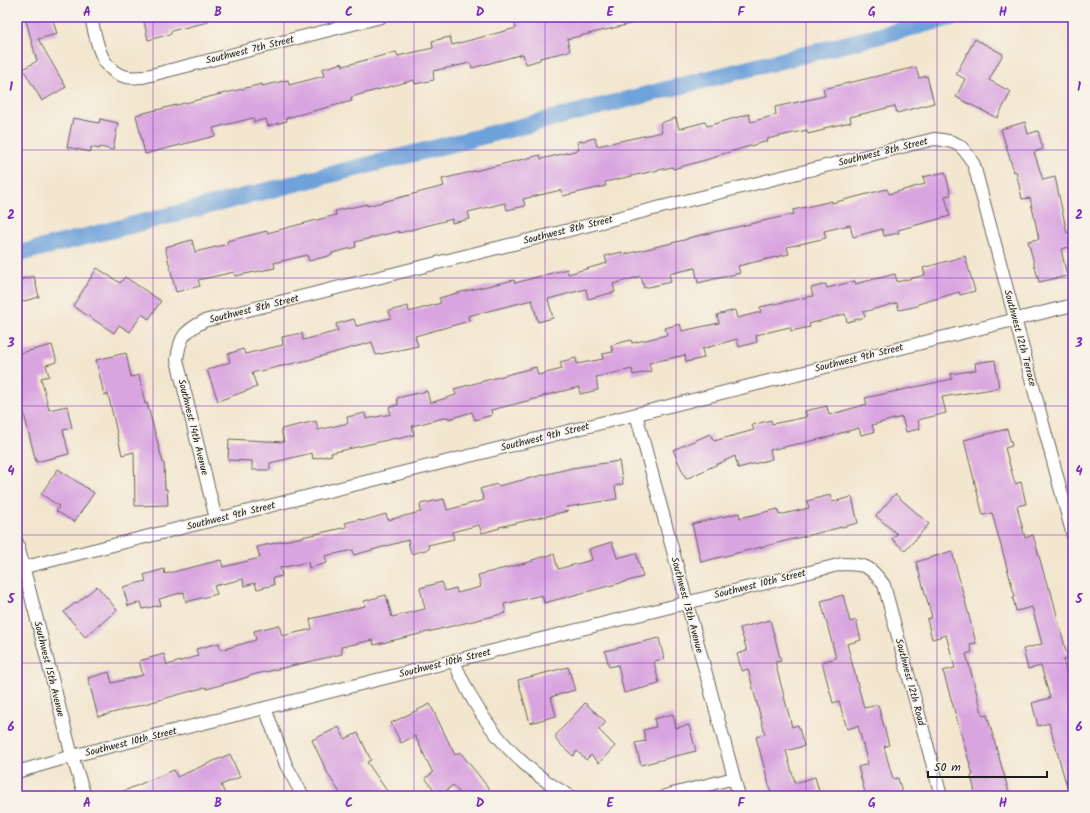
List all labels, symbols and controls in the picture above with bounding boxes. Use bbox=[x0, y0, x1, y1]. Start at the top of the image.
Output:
text: A bbox=[83, 2, 91, 23]
text: B bbox=[214, 2, 222, 23]
text: C bbox=[345, 2, 353, 23]
text: D bbox=[476, 2, 485, 23]
text: E bbox=[606, 2, 614, 23]
text: F bbox=[737, 2, 745, 23]
text: G bbox=[868, 2, 876, 23]
text: H bbox=[999, 2, 1008, 23]
street label: Southwest 7th Street bbox=[204, 31, 296, 69]
text: 1 bbox=[9, 77, 13, 98]
text: 1 bbox=[1077, 77, 1081, 98]
street label: Southwest 8th Street bbox=[836, 133, 930, 171]
text: 2 bbox=[7, 205, 15, 226]
text: 2 bbox=[1075, 205, 1083, 226]
street label: Southwest 8th Street bbox=[521, 211, 615, 249]
street label: Southwest 12th Terrace bbox=[999, 288, 1041, 389]
street label: Southwest 8th Street bbox=[207, 290, 301, 328]
text: 3 bbox=[6, 333, 15, 354]
text: 3 bbox=[1074, 333, 1083, 354]
street label: Southwest 9th Street bbox=[813, 339, 905, 377]
street label: Southwest 14th Avenue bbox=[173, 377, 213, 477]
street label: Southwest 9th Street bbox=[499, 418, 591, 456]
text: 4 bbox=[7, 461, 15, 482]
text: 4 bbox=[1075, 461, 1083, 482]
street label: Southwest 9th Street bbox=[185, 497, 277, 535]
street label: Southwest 13th Avenue bbox=[666, 555, 708, 655]
street label: Southwest 10th Street bbox=[712, 565, 808, 603]
text: 5 bbox=[7, 589, 16, 610]
text: 5 bbox=[1075, 589, 1084, 610]
street label: Southwest 15th Avenue bbox=[29, 619, 69, 719]
street label: Southwest 12th Road bbox=[891, 637, 930, 728]
street label: Southwest 10th Street bbox=[397, 644, 493, 682]
text: 6 bbox=[7, 717, 15, 738]
text: 6 bbox=[1075, 717, 1083, 738]
street label: Southwest 10th Street bbox=[83, 723, 179, 761]
scale bar bbox=[928, 753, 1047, 779]
text: 50 m bbox=[934, 758, 961, 777]
text: A bbox=[83, 793, 91, 813]
text: B bbox=[214, 793, 222, 813]
text: C bbox=[345, 793, 353, 813]
text: D bbox=[476, 793, 485, 813]
text: E bbox=[606, 793, 614, 813]
text: F bbox=[737, 793, 745, 813]
text: G bbox=[868, 793, 876, 813]
text: H bbox=[999, 793, 1008, 813]

